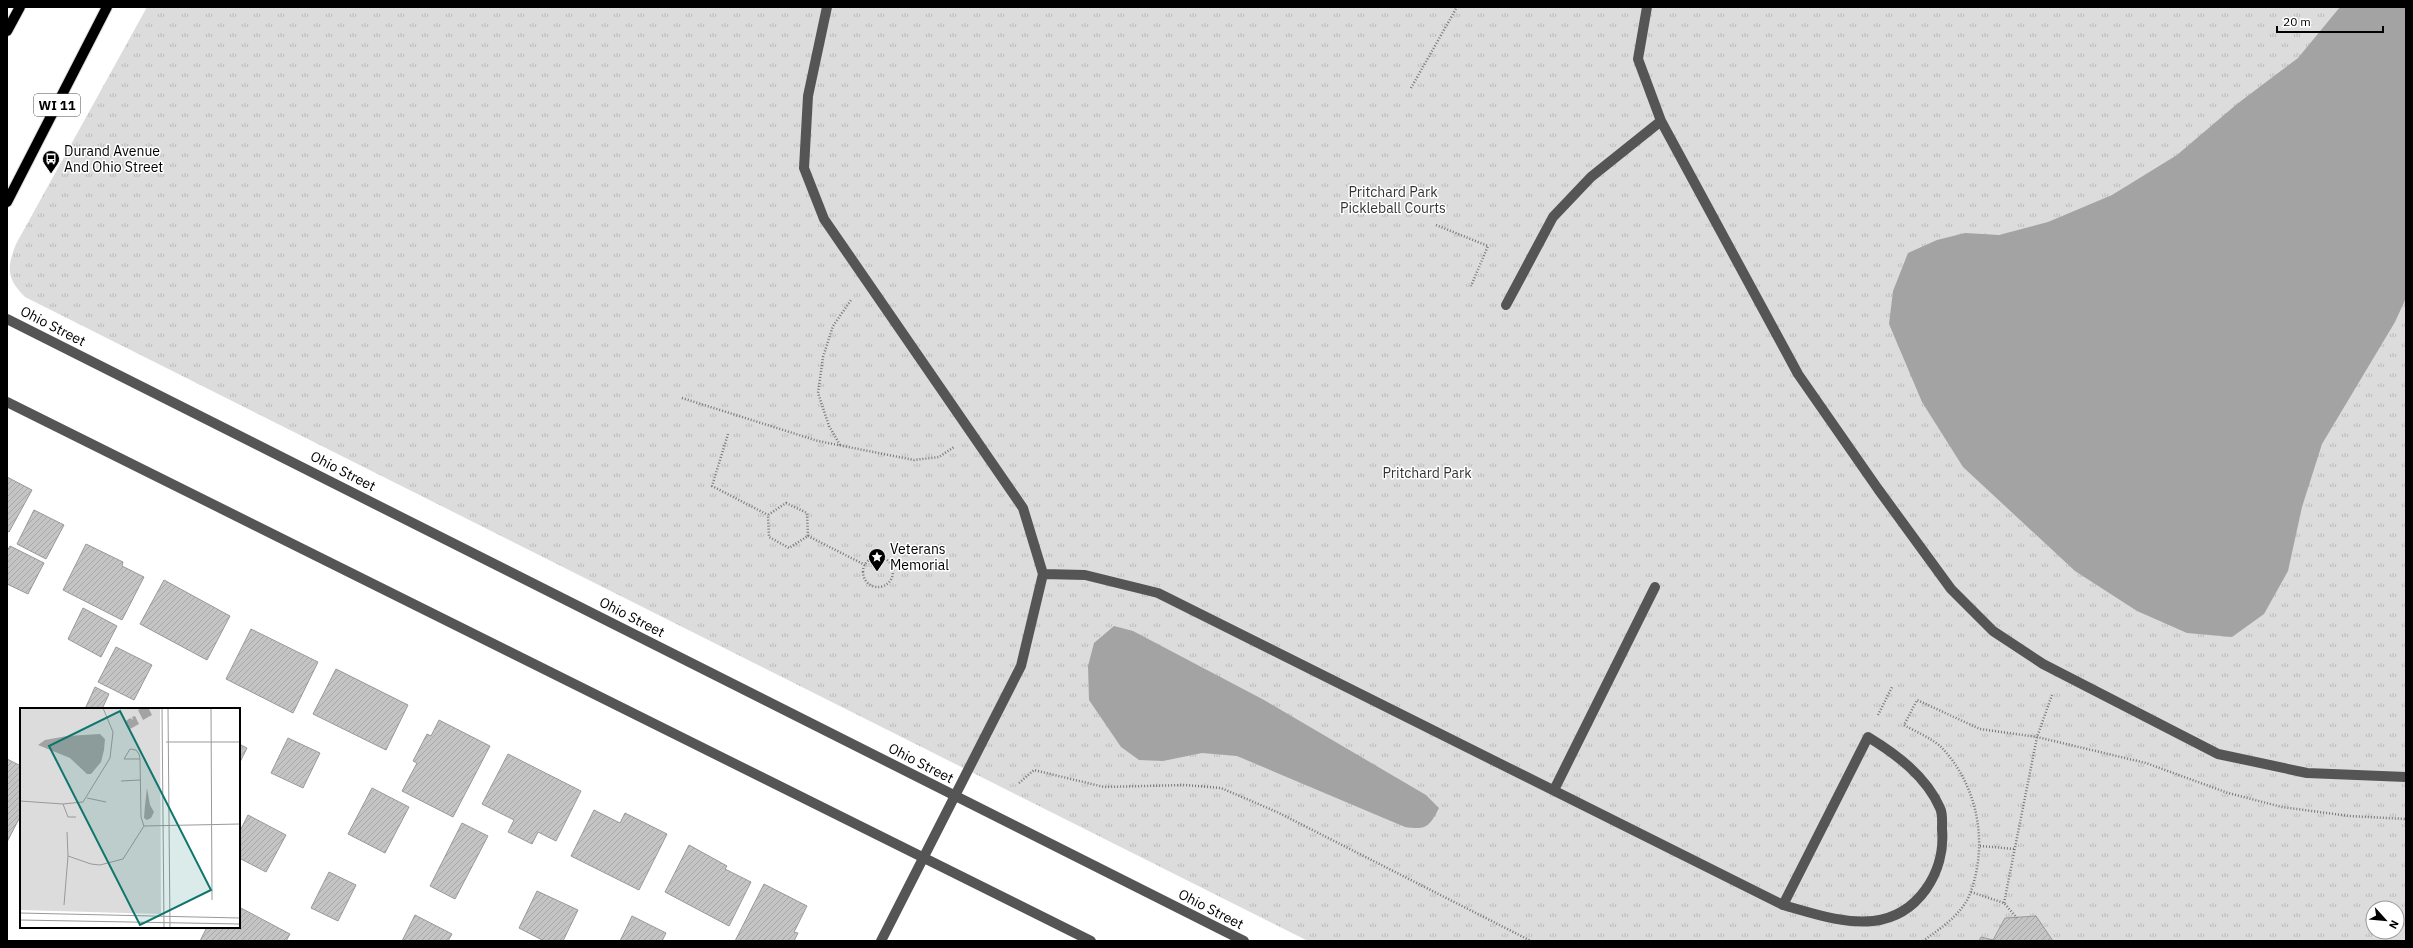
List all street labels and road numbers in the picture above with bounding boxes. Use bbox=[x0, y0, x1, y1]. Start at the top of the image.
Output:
road number: WI 11 bbox=[34, 94, 80, 116]
street label: Ohio Street bbox=[17, 302, 89, 350]
street label: Ohio Street bbox=[307, 447, 379, 495]
street label: Ohio Street bbox=[596, 593, 668, 641]
street label: Ohio Street bbox=[885, 739, 957, 787]
street label: Ohio Street bbox=[1175, 885, 1247, 933]

